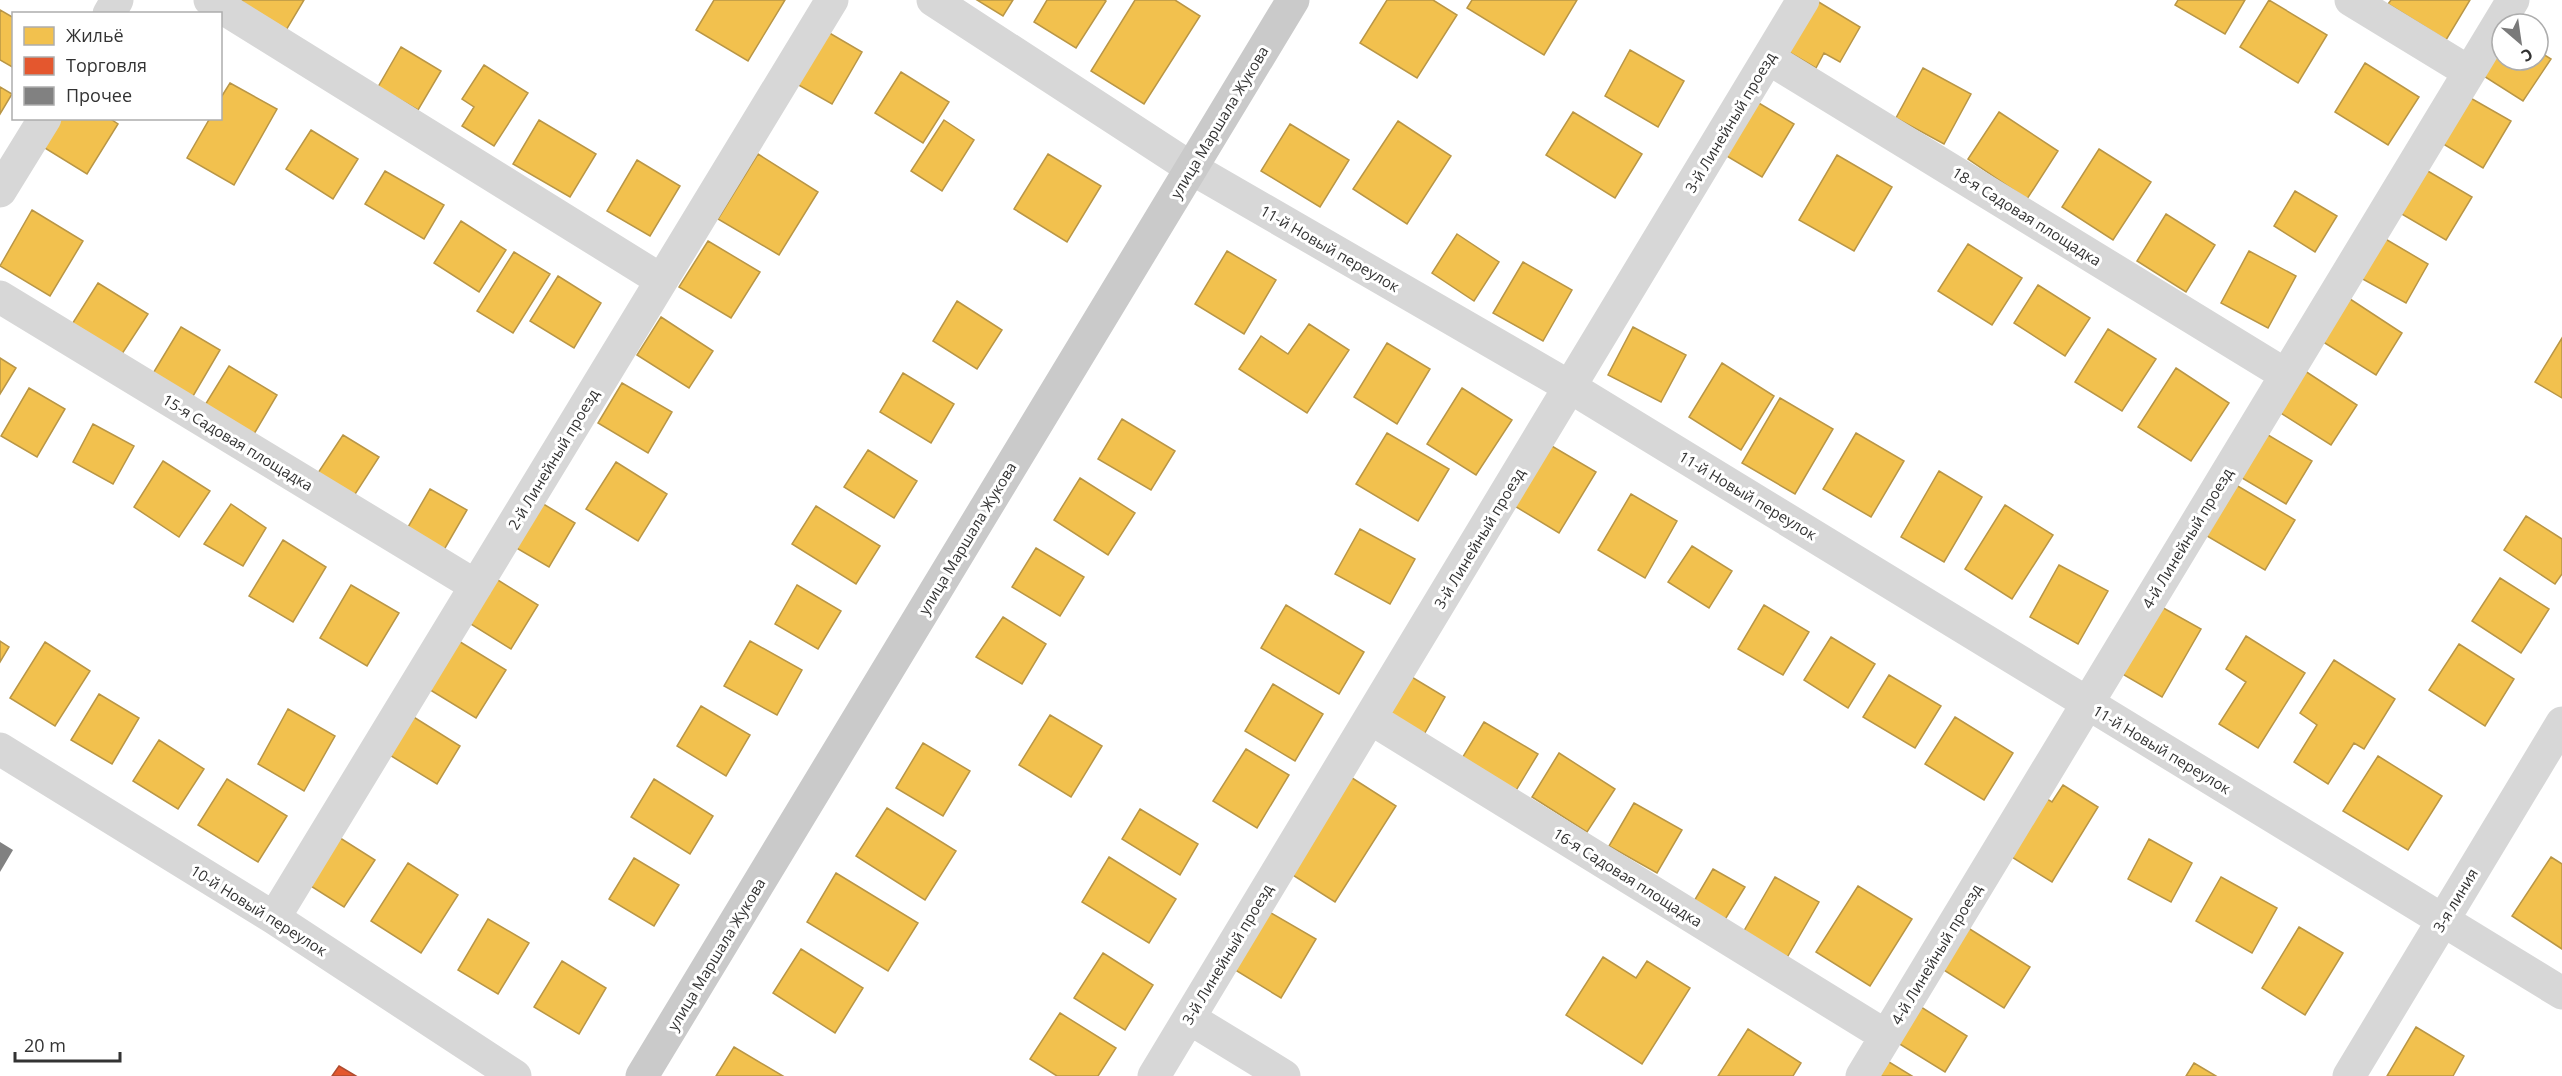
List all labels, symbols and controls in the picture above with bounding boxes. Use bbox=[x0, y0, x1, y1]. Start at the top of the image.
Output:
legend bbox=[12, 12, 222, 120]
north arrow bbox=[2490, 12, 2550, 72]
text: Жильё bbox=[66, 23, 124, 47]
street label: улица Маршала Жукова bbox=[1165, 42, 1273, 202]
text: С bbox=[2517, 43, 2537, 67]
street label: 3-й Линейный проезд bbox=[1680, 48, 1780, 196]
text: Торговля bbox=[66, 53, 147, 77]
text: Прочее bbox=[66, 83, 132, 107]
street label: 18-я Садовая площадка bbox=[1949, 162, 2105, 270]
street label: 11-й Новый переулок bbox=[1257, 200, 1403, 296]
street label: 2-й Линейный проезд bbox=[503, 385, 603, 533]
street label: 15-я Садовая площадка bbox=[159, 389, 317, 495]
street label: 11-й Новый переулок bbox=[1675, 446, 1821, 544]
street label: улица Маршала Жукова bbox=[913, 458, 1021, 618]
street label: 3-й Линейный проезд bbox=[1429, 464, 1529, 612]
street label: 4-й Линейный проезд bbox=[2137, 464, 2237, 612]
street label: 11-й Новый переулок bbox=[2089, 700, 2235, 798]
street label: 16-я Садовая площадка bbox=[1550, 823, 1706, 931]
street label: 10-й Новый переулок bbox=[187, 860, 331, 960]
street label: 3-я линия bbox=[2428, 864, 2482, 936]
street label: улица Маршала Жукова bbox=[662, 874, 770, 1034]
street label: 3-й Линейный проезд bbox=[1177, 880, 1277, 1028]
street label: 4-й Линейный проезд bbox=[1886, 880, 1986, 1028]
scale bar bbox=[15, 1025, 120, 1063]
text: 20 m bbox=[24, 1033, 66, 1057]

